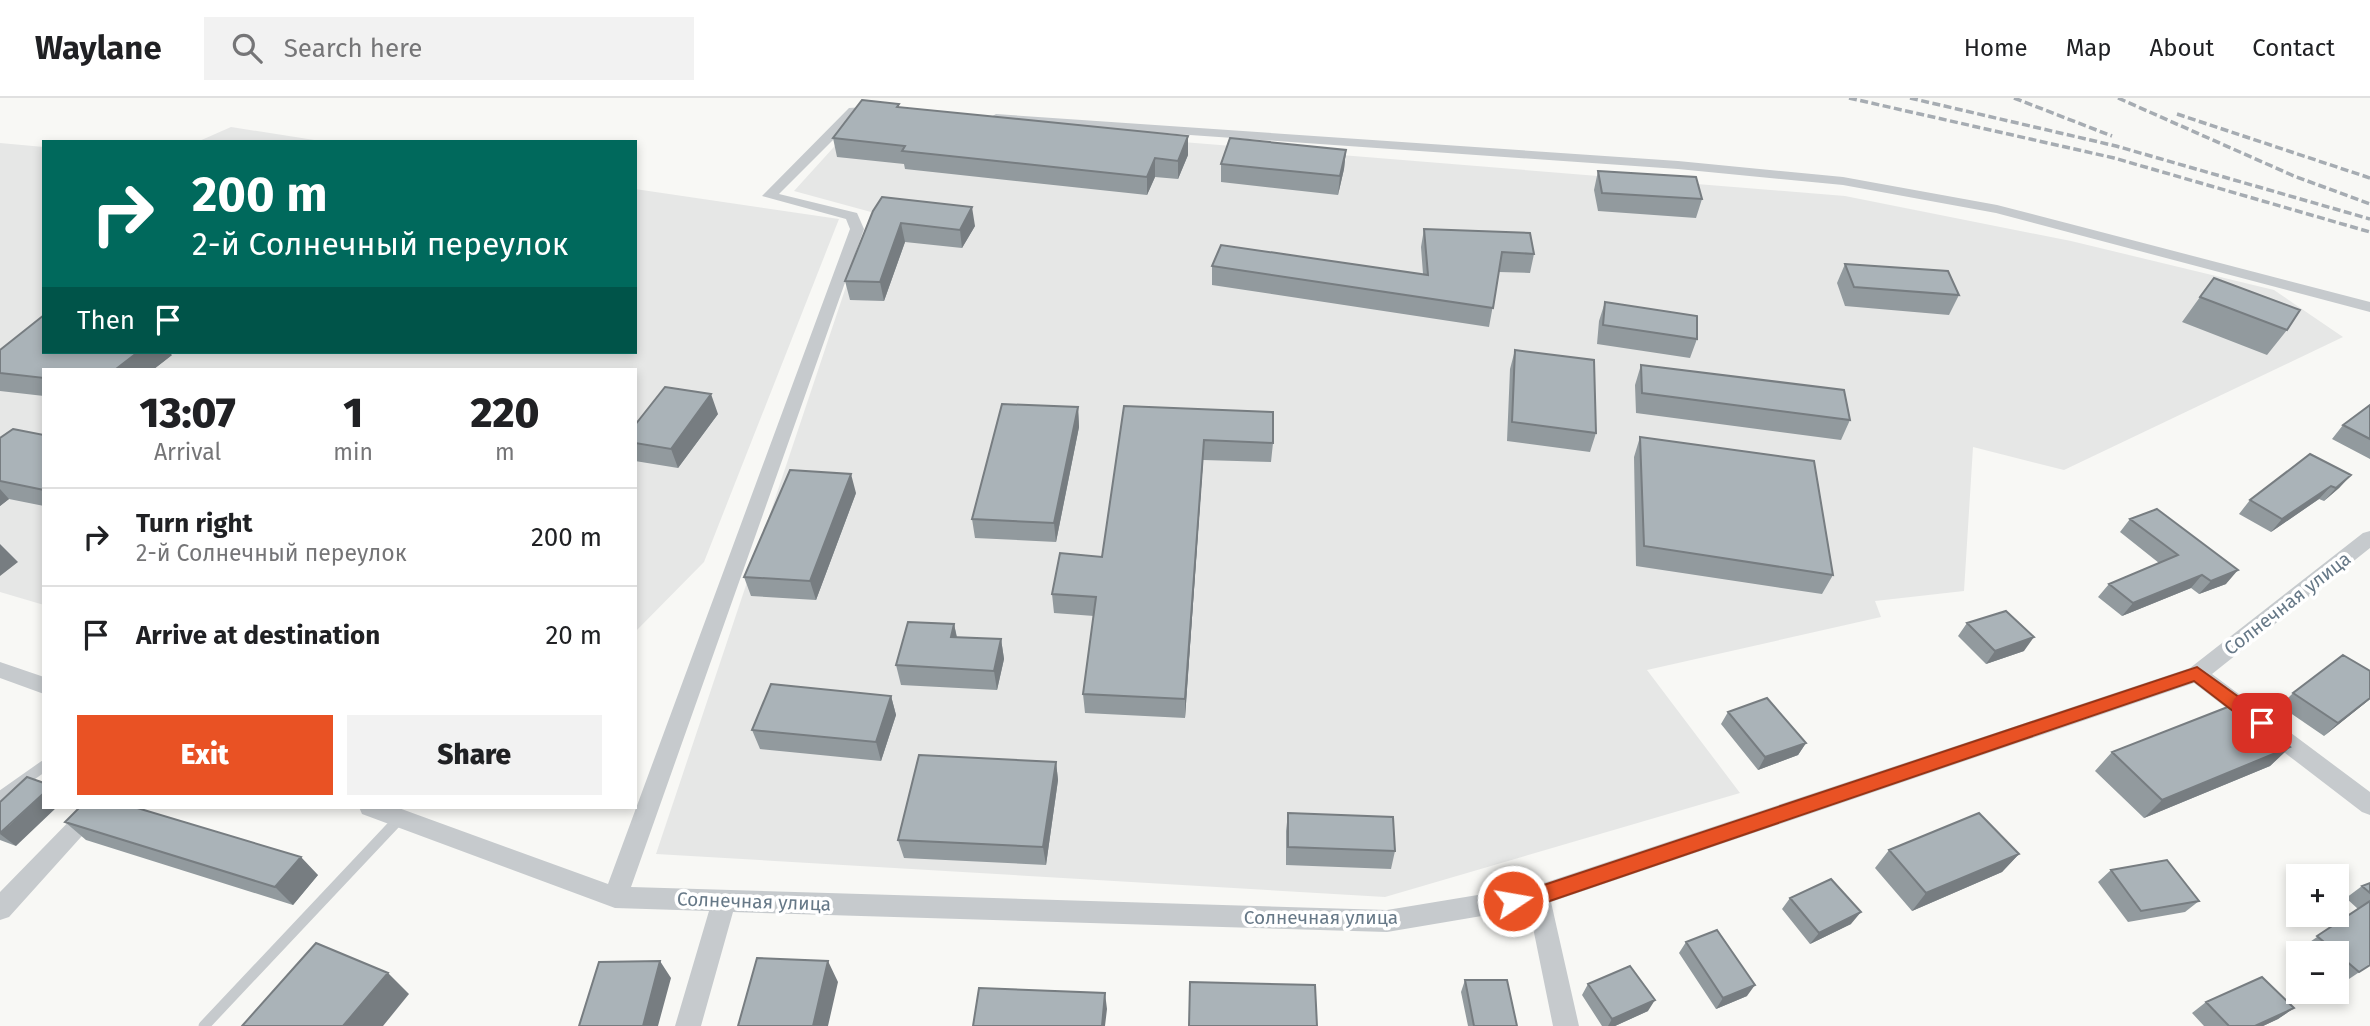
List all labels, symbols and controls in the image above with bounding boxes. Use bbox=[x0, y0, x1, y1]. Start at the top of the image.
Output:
search box bbox=[204, 17, 694, 80]
text: Waylane bbox=[35, 28, 162, 68]
icon: search bbox=[228, 29, 266, 67]
text: Search here bbox=[284, 33, 423, 64]
text: Home bbox=[1964, 34, 2028, 62]
text: Map bbox=[2066, 34, 2112, 62]
text: About bbox=[2150, 34, 2214, 62]
text: Contact bbox=[2252, 34, 2335, 62]
text: 200 m bbox=[192, 165, 328, 224]
icon: right bbox=[77, 168, 168, 259]
text: 2-й Солнечный переулок bbox=[192, 225, 568, 263]
icon: arrive bbox=[149, 301, 187, 339]
text: Then bbox=[77, 305, 135, 336]
text: 13:07 bbox=[140, 388, 236, 438]
text: 1 bbox=[343, 388, 363, 438]
text: 220 bbox=[471, 388, 539, 438]
text: Arrival bbox=[154, 438, 221, 466]
text: min bbox=[333, 438, 373, 466]
text: m bbox=[495, 438, 515, 466]
text: Turn right bbox=[136, 508, 253, 539]
icon: right bbox=[77, 518, 115, 556]
text: 200 m bbox=[531, 522, 602, 553]
text: 2-й Солнечный переулок bbox=[136, 539, 407, 567]
street label: Солнечная улица bbox=[2219, 547, 2355, 660]
icon: arrive bbox=[77, 616, 115, 654]
text: Arrive at destination bbox=[136, 620, 380, 651]
text: 20 m bbox=[545, 620, 602, 651]
pin bbox=[2232, 693, 2292, 753]
icon: arrive bbox=[2243, 704, 2281, 742]
button: Exit bbox=[77, 715, 333, 795]
button: Share bbox=[347, 715, 602, 795]
position arrow bbox=[1476, 864, 1550, 938]
map controls bbox=[2286, 864, 2349, 1004]
button: + bbox=[2286, 864, 2349, 927]
street label: Солнечная улица bbox=[676, 887, 831, 916]
street label: Солнечная улица bbox=[1244, 906, 1398, 929]
button: − bbox=[2286, 941, 2349, 1004]

